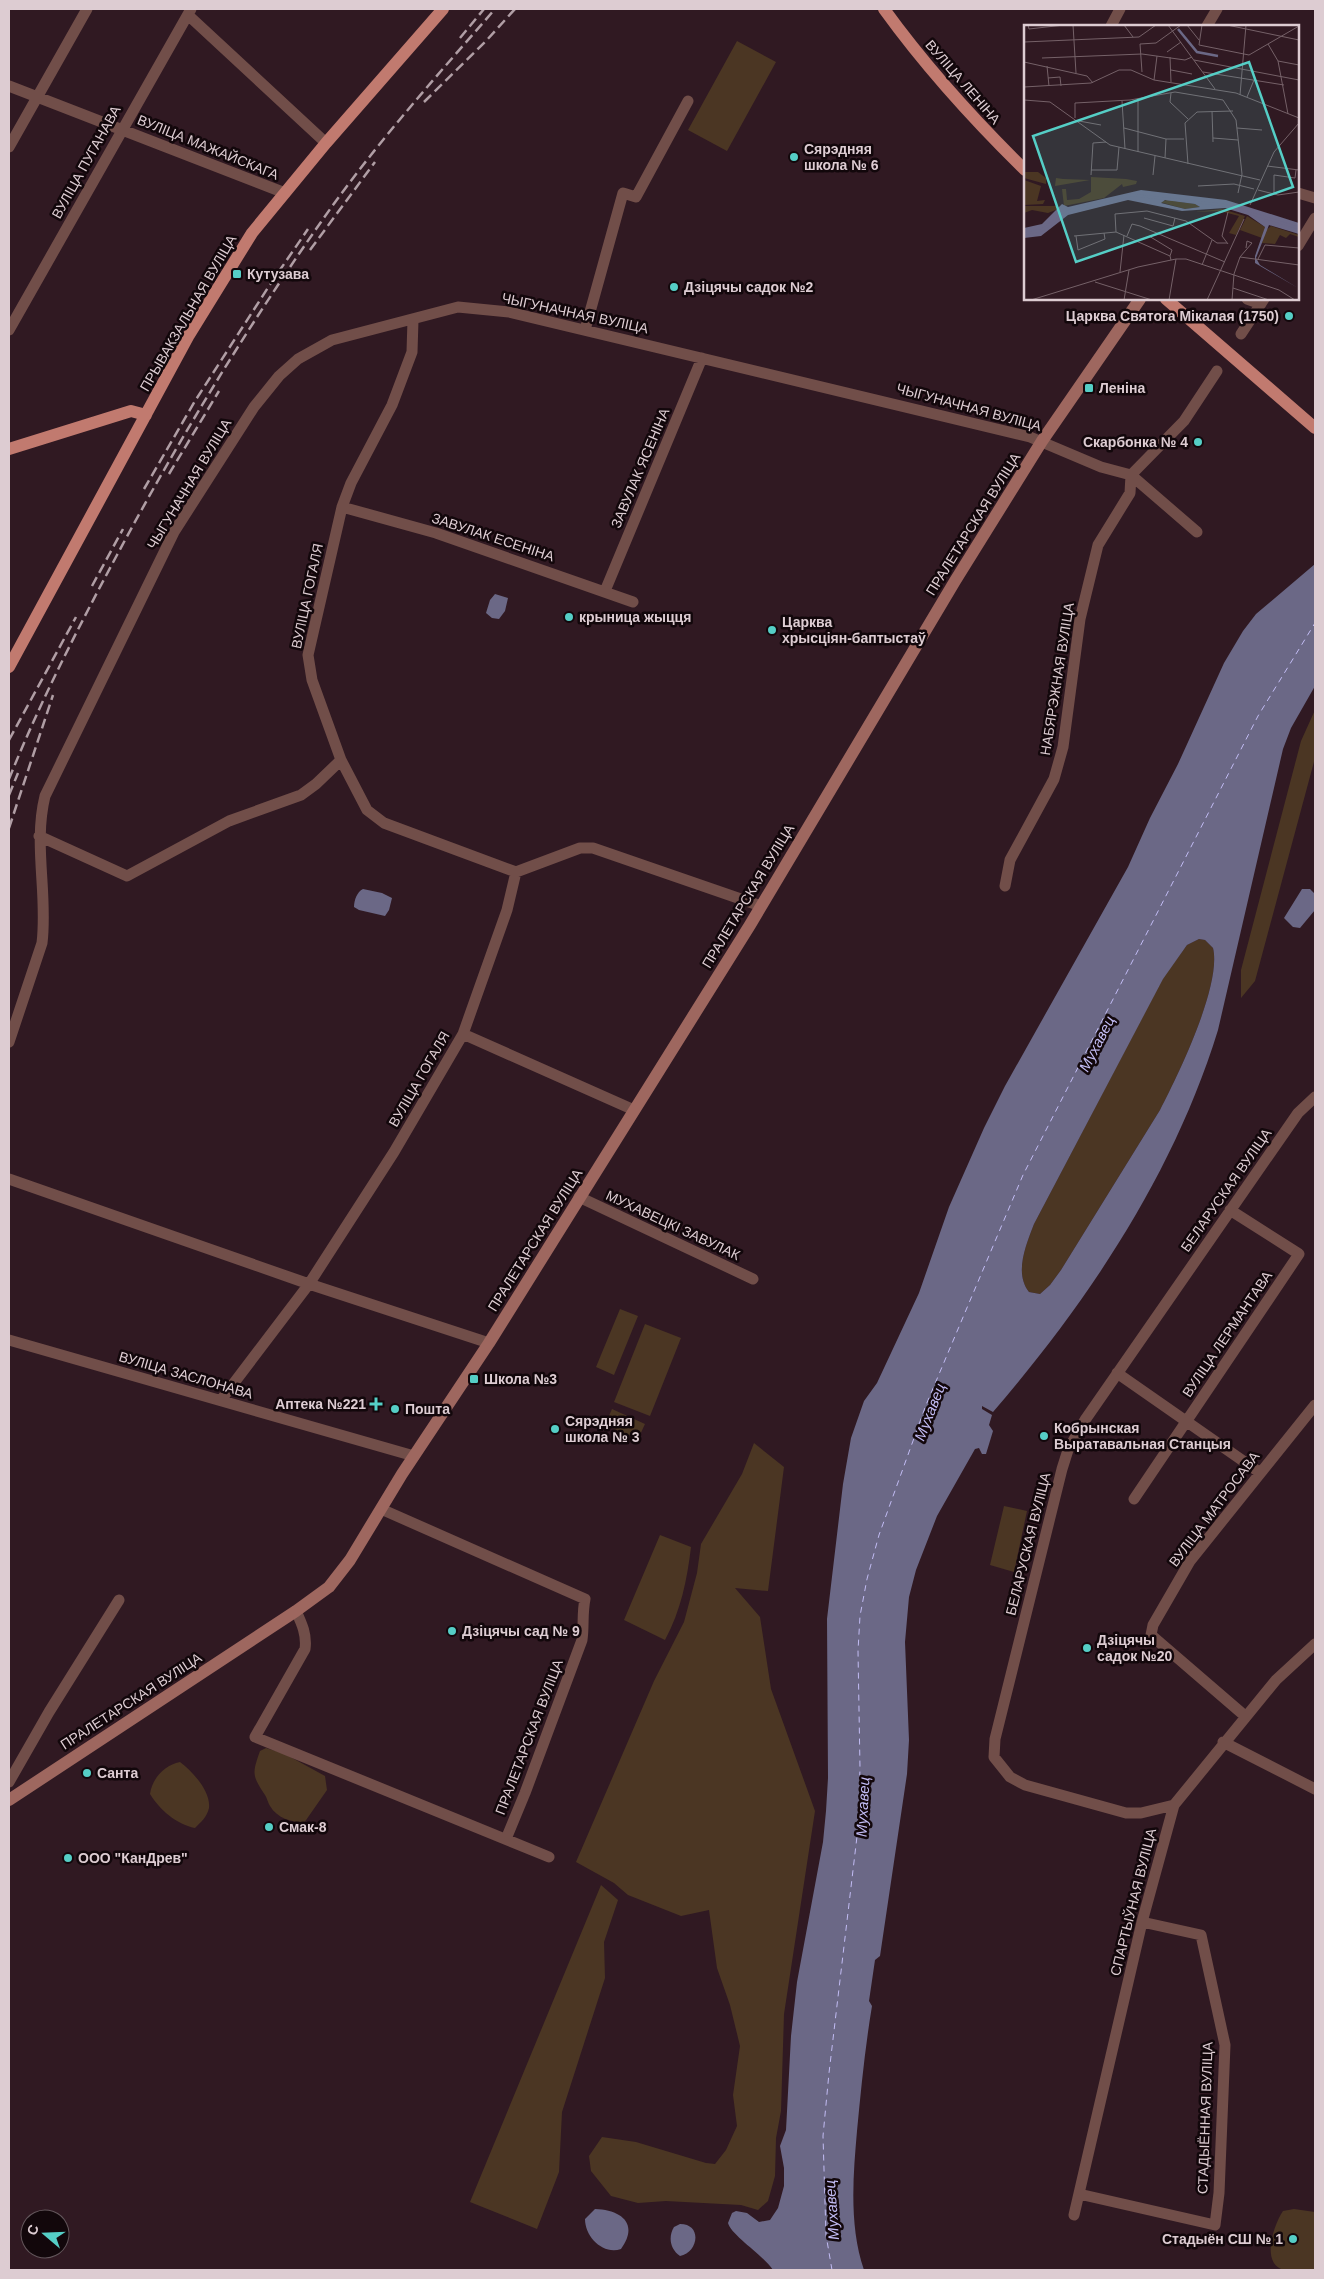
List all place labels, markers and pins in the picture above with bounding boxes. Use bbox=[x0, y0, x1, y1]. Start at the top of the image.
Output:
place label: Сярэдняя школа № 6 bbox=[804, 141, 879, 173]
marker: Сярэдняя школа № 6 bbox=[788, 151, 800, 163]
place label: Кутузава bbox=[247, 266, 309, 282]
marker: Кутузава bbox=[231, 268, 243, 280]
place label: Дзіцячы садок №2 bbox=[684, 279, 814, 295]
marker: Дзіцячы садок №2 bbox=[668, 281, 680, 293]
place label: Царква Святога Мікалая (1750) bbox=[1066, 308, 1279, 324]
marker: Царква Святога Мікалая (1750) bbox=[1283, 310, 1295, 322]
place label: Леніна bbox=[1099, 380, 1145, 396]
marker: Леніна bbox=[1083, 382, 1095, 394]
place label: Скарбонка № 4 bbox=[1083, 434, 1188, 450]
marker: Скарбонка № 4 bbox=[1192, 436, 1204, 448]
place label: крыница жыцця bbox=[579, 609, 691, 625]
marker: крыница жыцця bbox=[563, 611, 575, 623]
place label: Царква хрысціян-баптыстаў bbox=[782, 614, 926, 646]
marker: Царква хрысціян-баптыстаў bbox=[766, 624, 778, 636]
place label: Школа №3 bbox=[484, 1371, 557, 1387]
marker: Школа №3 bbox=[468, 1373, 480, 1385]
place label: Аптека №221 bbox=[275, 1396, 366, 1412]
marker: Аптека №221 bbox=[370, 1398, 382, 1410]
place label: Пошта bbox=[405, 1401, 450, 1417]
marker: Пошта bbox=[389, 1403, 401, 1415]
place label: Сярэдняя школа № 3 bbox=[565, 1413, 640, 1445]
place label: Кобрынская Выратавальная Станцыя bbox=[1054, 1420, 1231, 1452]
marker: Сярэдняя школа № 3 bbox=[549, 1423, 561, 1435]
marker: Кобрынская Выратавальная Станцыя bbox=[1038, 1430, 1050, 1442]
place label: Дзіцячы сад № 9 bbox=[462, 1623, 580, 1639]
marker: Дзіцячы сад № 9 bbox=[446, 1625, 458, 1637]
place label: Дзіцячы садок №20 bbox=[1097, 1632, 1172, 1664]
marker: Дзіцячы садок №20 bbox=[1081, 1642, 1093, 1654]
place label: Санта bbox=[97, 1765, 138, 1781]
marker: Санта bbox=[81, 1767, 93, 1779]
place label: Смак-8 bbox=[279, 1819, 327, 1835]
marker: Смак-8 bbox=[263, 1821, 275, 1833]
place label: ООО "КанДрев" bbox=[78, 1850, 188, 1866]
marker: ООО "КанДрев" bbox=[62, 1852, 74, 1864]
place label: Стадыён СШ № 1 bbox=[1162, 2231, 1283, 2247]
marker: Стадыён СШ № 1 bbox=[1287, 2233, 1299, 2245]

